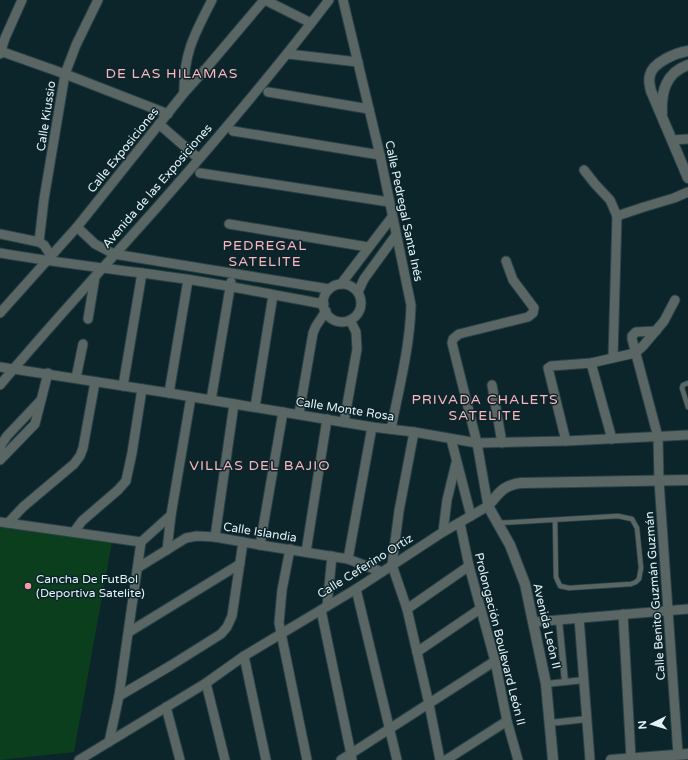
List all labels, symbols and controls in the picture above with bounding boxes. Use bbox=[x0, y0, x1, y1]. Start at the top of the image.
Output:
district label: DE LAS HILAMAS bbox=[106, 65, 238, 82]
street label: Calle Kiussio bbox=[34, 80, 58, 152]
street label: Calle Exposiciones bbox=[84, 105, 162, 195]
street label: Avenida de las Exposiciones bbox=[99, 121, 215, 251]
street label: Calle Pedregal Santa Inés bbox=[382, 139, 426, 283]
district label: PEDREGAL SATELITE bbox=[223, 237, 307, 270]
district label: PRIVADA CHALETS SATELITE bbox=[411, 391, 559, 424]
street label: Calle Monte Rosa bbox=[295, 394, 395, 424]
district label: VILLAS DEL BAJIO bbox=[189, 457, 331, 474]
street label: Calle Benito Guzmán Guzmán bbox=[642, 511, 668, 681]
street label: Calle Islandia bbox=[222, 519, 298, 545]
street label: Calle Ceferino Ortiz bbox=[315, 531, 415, 601]
street label: Prolongación Boulevard León II bbox=[472, 551, 528, 727]
place label: Cancha De FutBol (Deportiva Satelite) bbox=[36, 572, 145, 600]
marker: Cancha De FutBol (Deportiva Satelite) bbox=[23, 581, 33, 591]
street label: Avenida León II bbox=[530, 582, 564, 670]
north arrow bbox=[632, 704, 672, 744]
text: N bbox=[636, 720, 649, 730]

